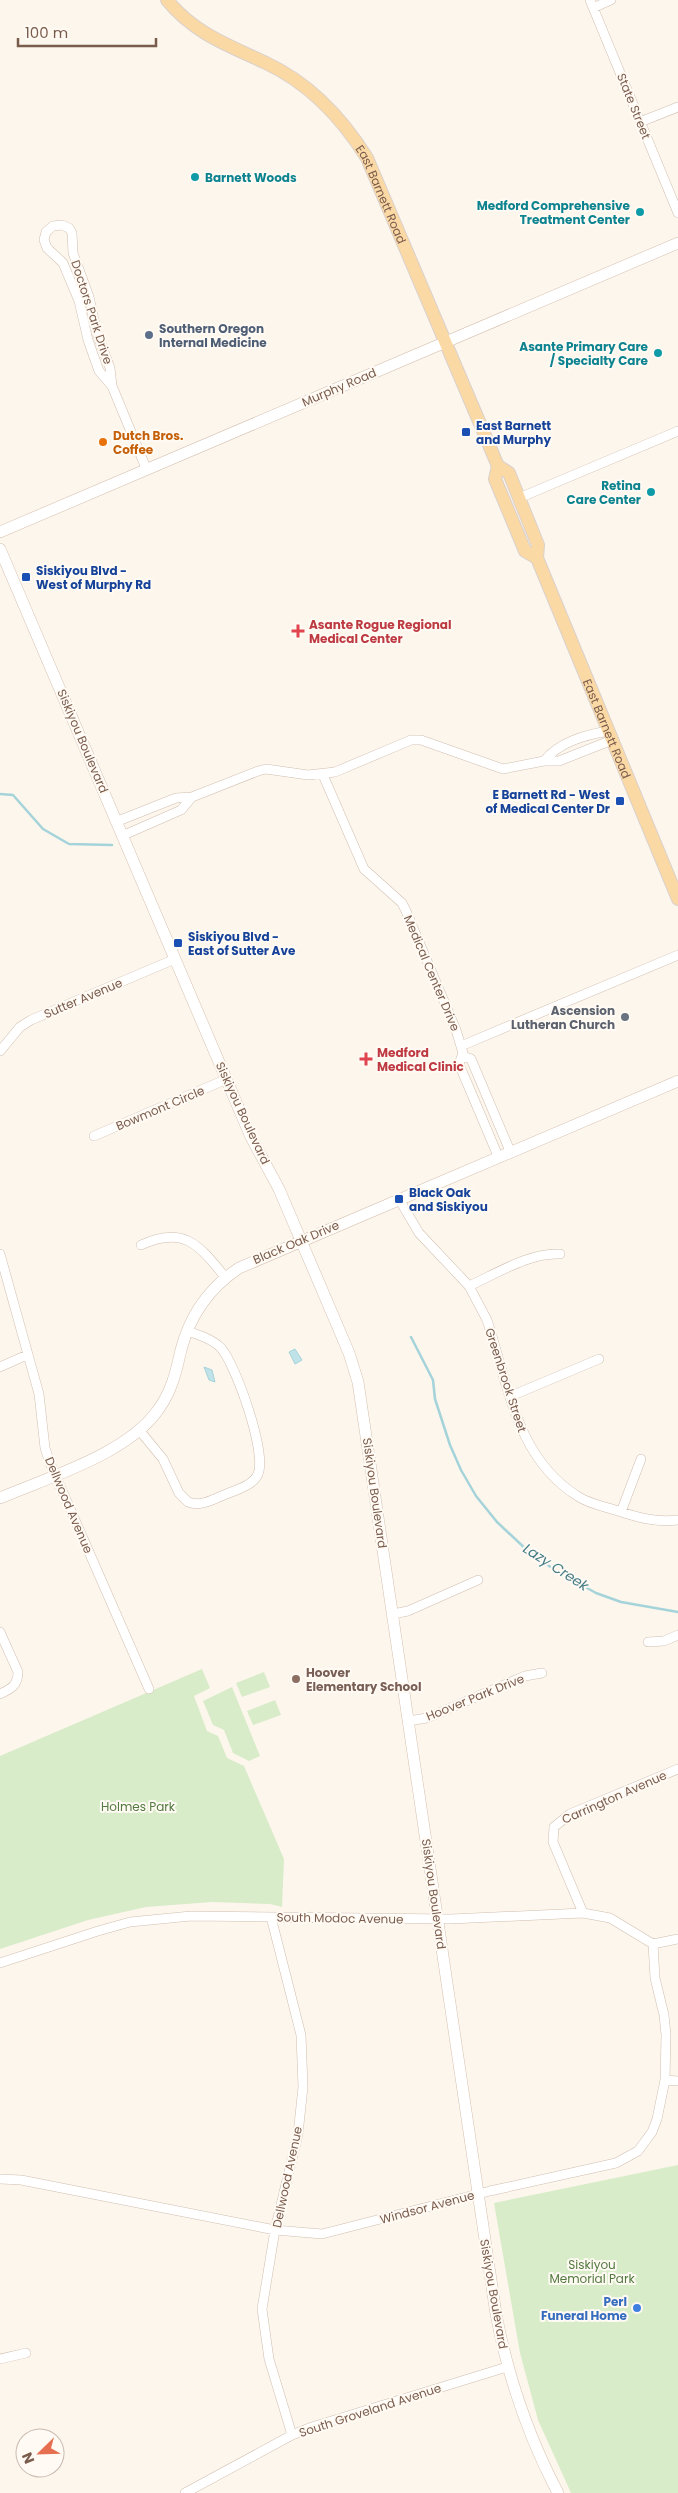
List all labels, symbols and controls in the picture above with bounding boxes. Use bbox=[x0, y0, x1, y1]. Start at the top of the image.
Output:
scale bar bbox=[18, 15, 155, 47]
text: 100 m bbox=[25, 22, 68, 43]
street label: State Street bbox=[613, 71, 655, 141]
street label: East Barnett Road bbox=[352, 141, 411, 246]
place label: Barnett Woods bbox=[205, 169, 297, 186]
marker: Barnett Woods bbox=[189, 171, 201, 183]
place label: Medford Comprehensive Treatment Center bbox=[477, 197, 631, 228]
marker: Medford Comprehensive Treatment Center bbox=[634, 206, 646, 218]
street label: Doctors Park Drive bbox=[67, 258, 117, 366]
place label: Southern Oregon Internal Medicine bbox=[159, 320, 267, 351]
marker: Southern Oregon Internal Medicine bbox=[143, 329, 155, 341]
place label: Asante Primary Care / Specialty Care bbox=[519, 338, 649, 369]
marker: Asante Primary Care / Specialty Care bbox=[652, 347, 664, 359]
street label: Murphy Road bbox=[299, 364, 379, 410]
place label: East Barnett and Murphy bbox=[476, 417, 551, 448]
marker: East Barnett and Murphy bbox=[460, 426, 472, 438]
place label: Dutch Bros. Coffee bbox=[113, 427, 183, 458]
marker: Dutch Bros. Coffee bbox=[97, 436, 109, 448]
place label: Retina Care Center bbox=[567, 477, 641, 508]
marker: Retina Care Center bbox=[645, 486, 657, 498]
place label: Siskiyou Blvd - West of Murphy Rd bbox=[36, 562, 151, 593]
marker: Siskiyou Blvd - West of Murphy Rd bbox=[20, 571, 32, 583]
place label: Asante Rogue Regional Medical Center bbox=[309, 616, 452, 647]
marker: Asante Rogue Regional Medical Center bbox=[291, 624, 305, 638]
street label: East Barnett Road bbox=[579, 676, 636, 781]
street label: Siskiyou Boulevard bbox=[53, 686, 113, 796]
place label: E Barnett Rd - West of Medical Center Dr bbox=[485, 786, 610, 817]
marker: E Barnett Rd - West of Medical Center Dr bbox=[614, 795, 626, 807]
street label: Medical Center Drive bbox=[400, 912, 464, 1034]
place label: Siskiyou Blvd - East of Sutter Ave bbox=[188, 928, 296, 959]
marker: Siskiyou Blvd - East of Sutter Ave bbox=[172, 937, 184, 949]
street label: Sutter Avenue bbox=[41, 974, 125, 1022]
place label: Ascension Lutheran Church bbox=[511, 1002, 615, 1033]
marker: Ascension Lutheran Church bbox=[619, 1011, 631, 1023]
place label: Medford Medical Clinic bbox=[377, 1044, 464, 1075]
marker: Medford Medical Clinic bbox=[359, 1052, 373, 1066]
street label: Siskiyou Boulevard bbox=[212, 1059, 274, 1167]
street label: Bowmont Circle bbox=[113, 1082, 207, 1134]
place label: Black Oak and Siskiyou bbox=[409, 1184, 488, 1215]
marker: Black Oak and Siskiyou bbox=[393, 1193, 405, 1205]
street label: Black Oak Drive bbox=[250, 1216, 342, 1268]
street label: Greenbrook Street bbox=[481, 1326, 531, 1434]
street label: Siskiyou Boulevard bbox=[359, 1437, 391, 1549]
street label: Dellwood Avenue bbox=[41, 1454, 97, 1556]
water label: Lazy Creek bbox=[519, 1538, 593, 1596]
place label: Hoover Elementary School bbox=[306, 1664, 421, 1695]
street label: Hoover Park Drive bbox=[423, 1670, 527, 1724]
marker: Hoover Elementary School bbox=[290, 1673, 302, 1685]
street label: Carrington Avenue bbox=[559, 1766, 669, 1828]
park label: Holmes Park bbox=[101, 1798, 176, 1815]
street label: Siskiyou Boulevard bbox=[418, 1838, 450, 1950]
street label: South Modoc Avenue bbox=[276, 1908, 404, 1928]
street label: Dellwood Avenue bbox=[268, 2125, 306, 2229]
street label: Windsor Avenue bbox=[378, 2186, 476, 2228]
street label: Siskiyou Boulevard bbox=[476, 2238, 512, 2350]
park label: Siskiyou Memorial Park bbox=[549, 2256, 635, 2287]
place label: Perl Funeral Home bbox=[541, 2293, 628, 2324]
marker: Perl Funeral Home bbox=[631, 2302, 643, 2314]
street label: South Groveland Avenue bbox=[297, 2379, 443, 2441]
north arrow bbox=[15, 2428, 65, 2478]
text: N bbox=[17, 2449, 39, 2467]

